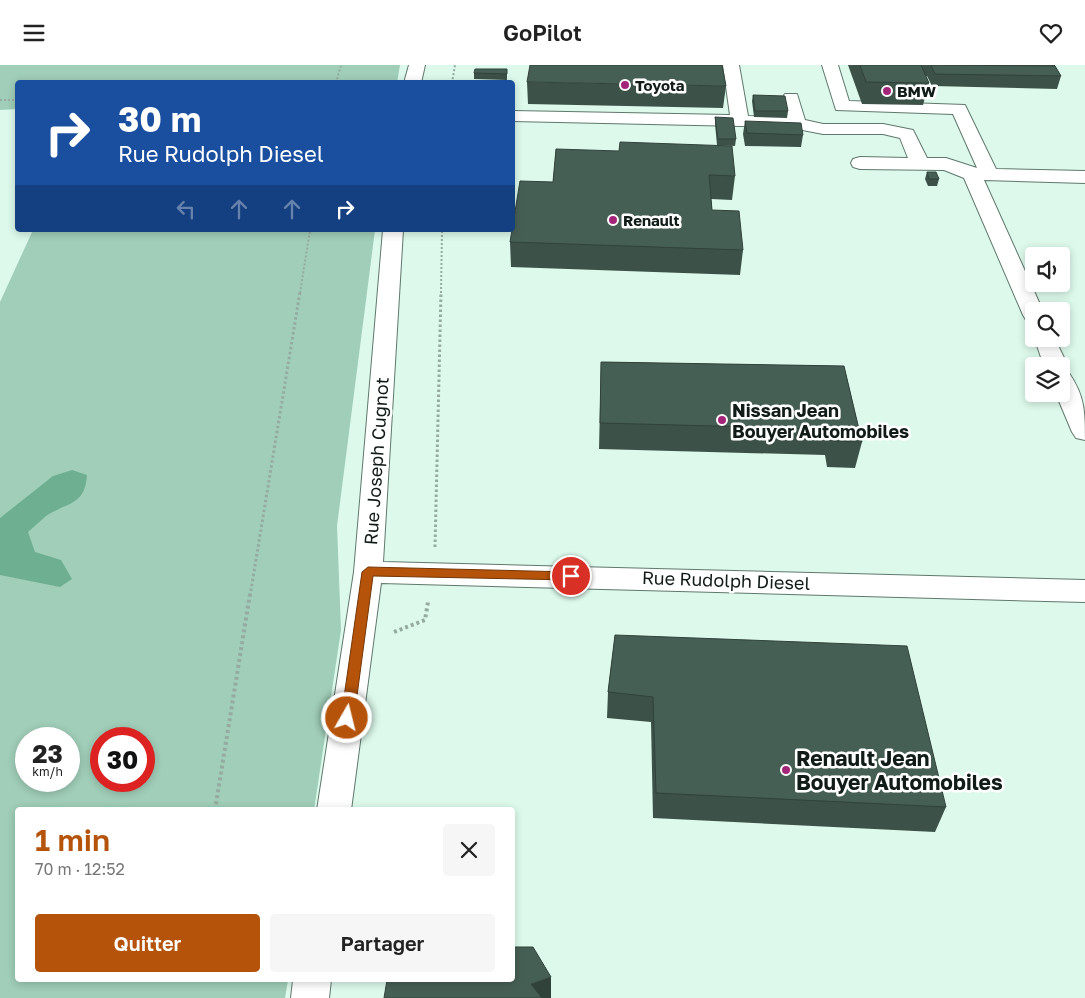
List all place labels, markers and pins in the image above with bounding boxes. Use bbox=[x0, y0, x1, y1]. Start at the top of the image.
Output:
place label: Toyota bbox=[635, 76, 685, 94]
marker: Toyota bbox=[619, 79, 631, 91]
place label: BMW bbox=[897, 82, 936, 100]
marker: BMW bbox=[881, 85, 893, 97]
place label: Renault bbox=[623, 211, 679, 229]
marker: Renault bbox=[607, 214, 619, 226]
place label: Nissan Jean Bouyer Automobiles bbox=[732, 399, 909, 442]
marker: Nissan Jean Bouyer Automobiles bbox=[716, 414, 728, 426]
pin bbox=[550, 555, 592, 597]
place label: Renault Jean Bouyer Automobiles bbox=[796, 745, 1003, 795]
marker: Renault Jean Bouyer Automobiles bbox=[780, 764, 792, 776]

